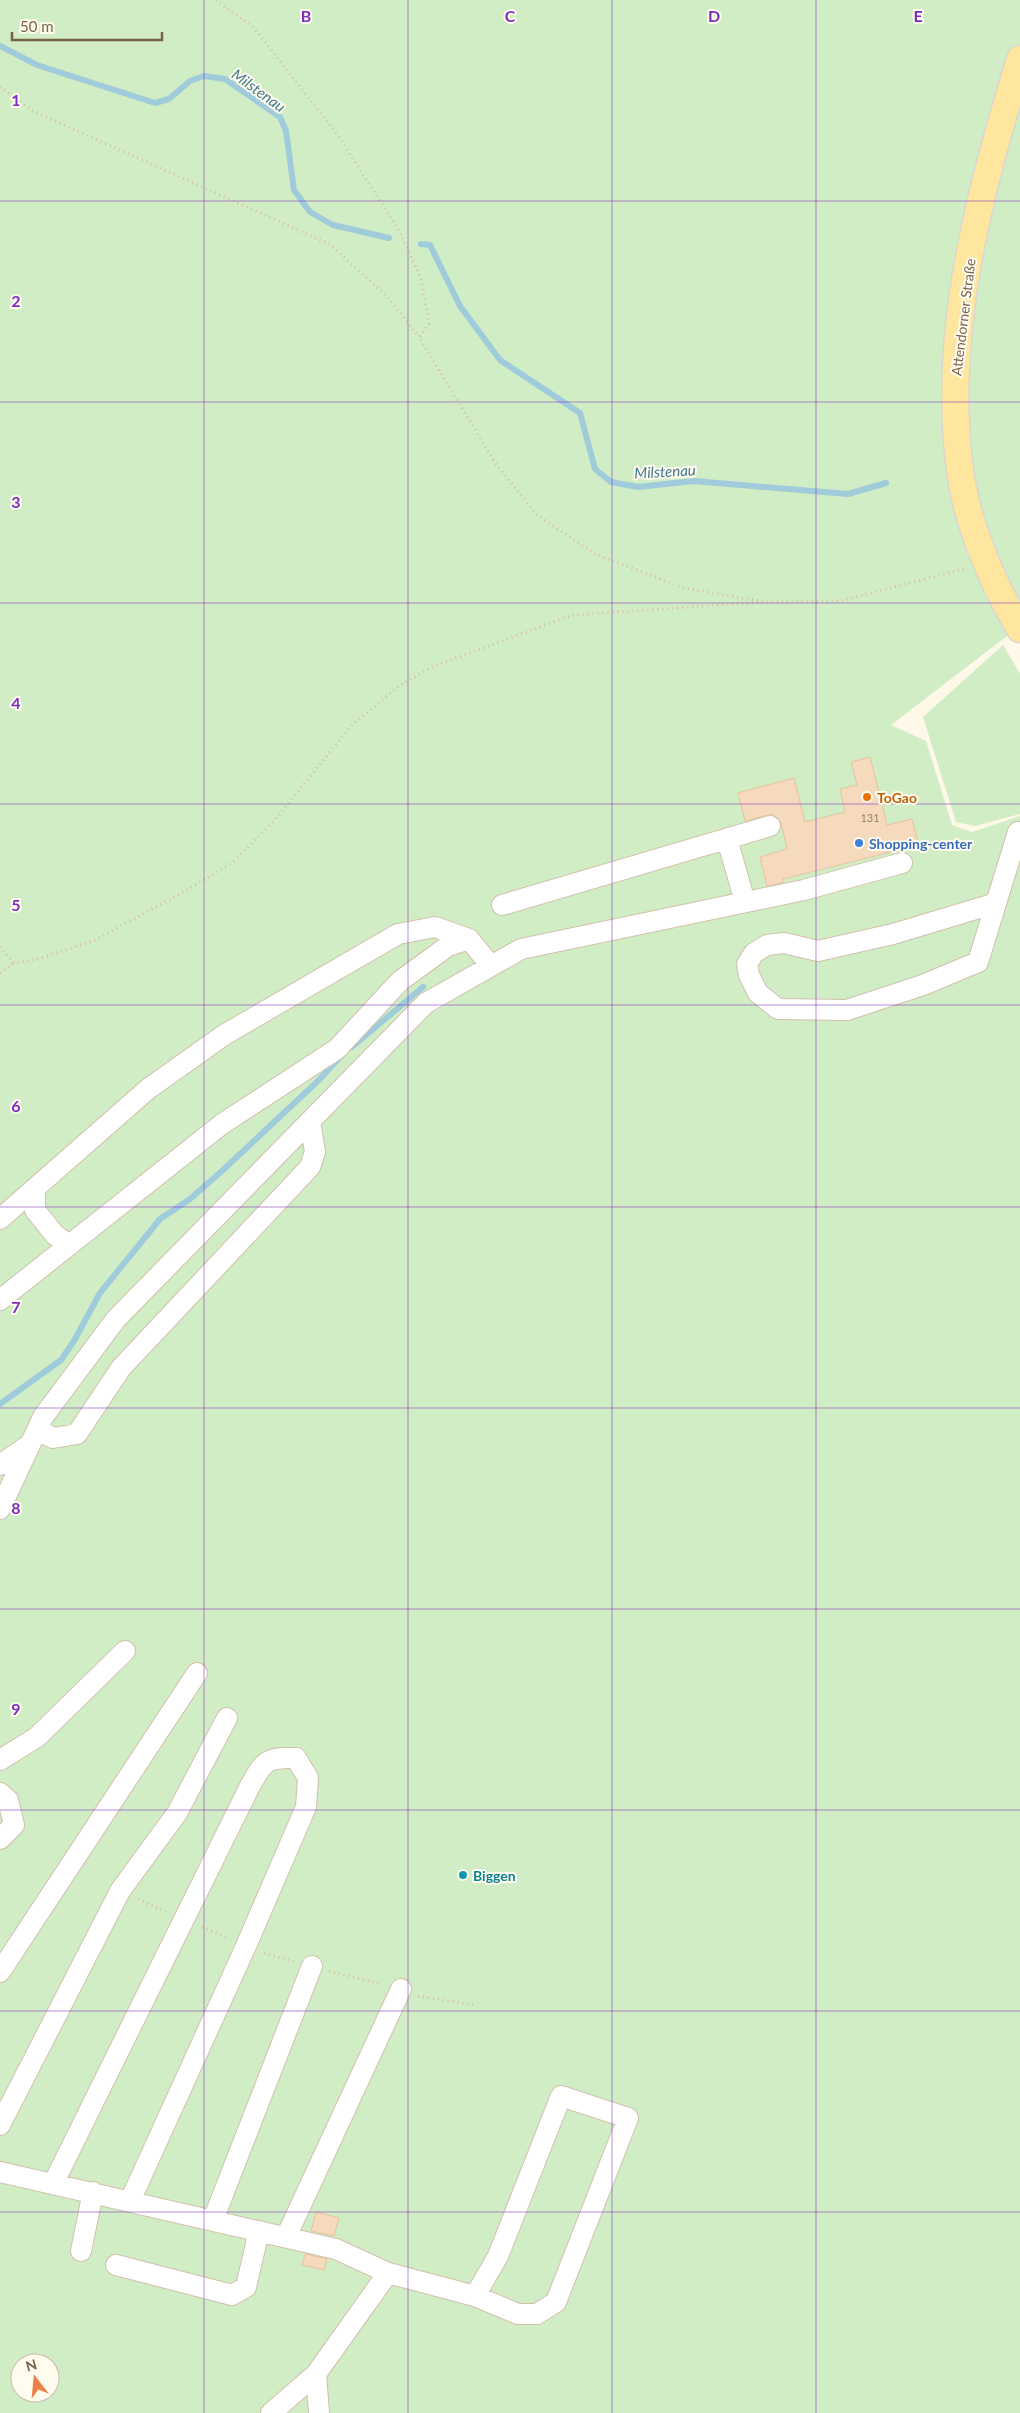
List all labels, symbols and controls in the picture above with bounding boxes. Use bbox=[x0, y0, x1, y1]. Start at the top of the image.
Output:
text: B bbox=[301, 6, 311, 25]
text: C bbox=[505, 6, 516, 25]
text: D bbox=[708, 6, 720, 25]
text: E bbox=[913, 6, 923, 25]
scale bar bbox=[12, 10, 162, 42]
text: 50 m bbox=[20, 17, 54, 35]
water label: Milstenau bbox=[229, 65, 289, 115]
text: 1 bbox=[11, 90, 21, 109]
street label: Attendorner Straße bbox=[947, 257, 979, 377]
text: 2 bbox=[11, 291, 21, 310]
water label: Milstenau bbox=[634, 460, 696, 482]
text: 3 bbox=[11, 492, 21, 511]
text: 4 bbox=[11, 693, 21, 712]
place label: ToGao bbox=[877, 789, 917, 806]
marker: ToGao bbox=[861, 791, 873, 803]
house number: 131 bbox=[860, 811, 880, 824]
place label: Shopping-center bbox=[869, 835, 973, 852]
marker: Shopping-center bbox=[853, 837, 865, 849]
text: 5 bbox=[11, 895, 21, 914]
text: 6 bbox=[11, 1096, 21, 1115]
text: 7 bbox=[11, 1297, 21, 1316]
text: 8 bbox=[11, 1498, 21, 1517]
text: 9 bbox=[11, 1699, 21, 1718]
place label: Biggen bbox=[473, 1867, 516, 1884]
marker: Biggen bbox=[457, 1869, 469, 1881]
north arrow bbox=[10, 2353, 60, 2403]
text: N bbox=[24, 2355, 39, 2375]

